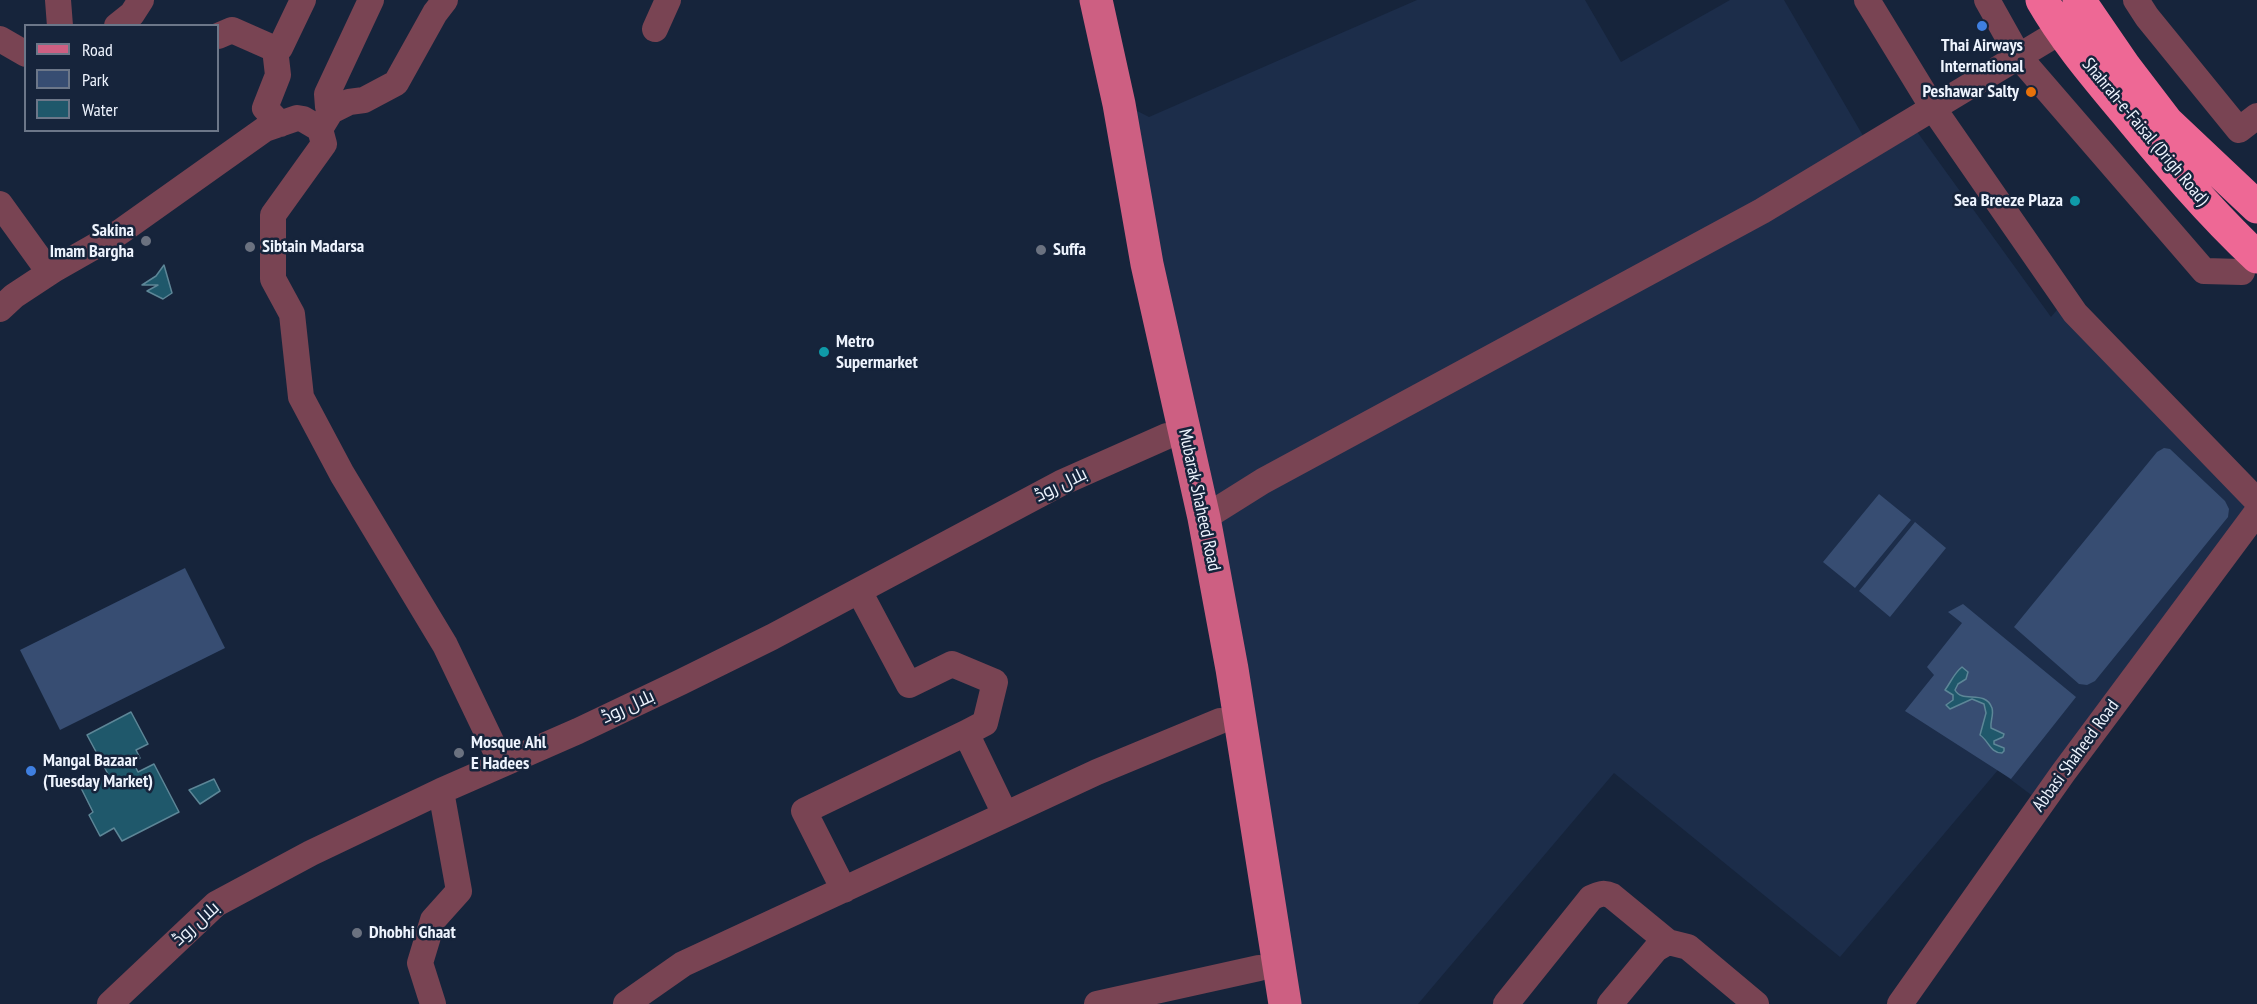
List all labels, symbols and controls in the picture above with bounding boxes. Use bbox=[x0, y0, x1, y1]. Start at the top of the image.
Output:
marker: Thai Airways International bbox=[1975, 19, 1989, 33]
legend bbox=[24, 24, 219, 132]
place label: Thai Airways International bbox=[1940, 35, 2024, 78]
text: Road bbox=[82, 38, 113, 61]
street label: Shahrah-e-Faisal (Drigh Road) bbox=[2077, 54, 2213, 210]
text: Park bbox=[82, 68, 109, 91]
place label: Peshawar Salty bbox=[1923, 81, 2019, 103]
marker: Peshawar Salty bbox=[2024, 85, 2038, 99]
text: Water bbox=[82, 98, 118, 121]
place label: Sea Breeze Plaza bbox=[1954, 190, 2063, 212]
marker: Sea Breeze Plaza bbox=[2068, 194, 2082, 208]
place label: Sakina Imam Bargha bbox=[50, 220, 134, 262]
marker: Sakina Imam Bargha bbox=[139, 234, 153, 248]
place label: Sibtain Madarsa bbox=[262, 236, 364, 258]
place label: Suffa bbox=[1053, 239, 1086, 261]
marker: Sibtain Madarsa bbox=[243, 240, 257, 254]
marker: Suffa bbox=[1034, 243, 1048, 257]
place label: Metro Supermarket bbox=[836, 331, 918, 374]
marker: Metro Supermarket bbox=[817, 345, 831, 359]
street label: Mubarak Shaheed Road bbox=[1173, 427, 1225, 573]
street label: بلال روڈ bbox=[1031, 463, 1091, 507]
street label: بلال روڈ bbox=[598, 685, 658, 729]
street label: Abbasi Shaheed Road bbox=[2028, 696, 2124, 816]
place label: Mosque Ahl E Hadees bbox=[471, 732, 546, 774]
marker: Mosque Ahl E Hadees bbox=[452, 746, 466, 760]
place label: Mangal Bazaar (Tuesday Market) bbox=[43, 750, 153, 792]
marker: Mangal Bazaar (Tuesday Market) bbox=[24, 764, 38, 778]
street label: بلال روڈ bbox=[168, 897, 224, 951]
place label: Dhobhi Ghaat bbox=[369, 922, 456, 944]
marker: Dhobhi Ghaat bbox=[350, 926, 364, 940]

